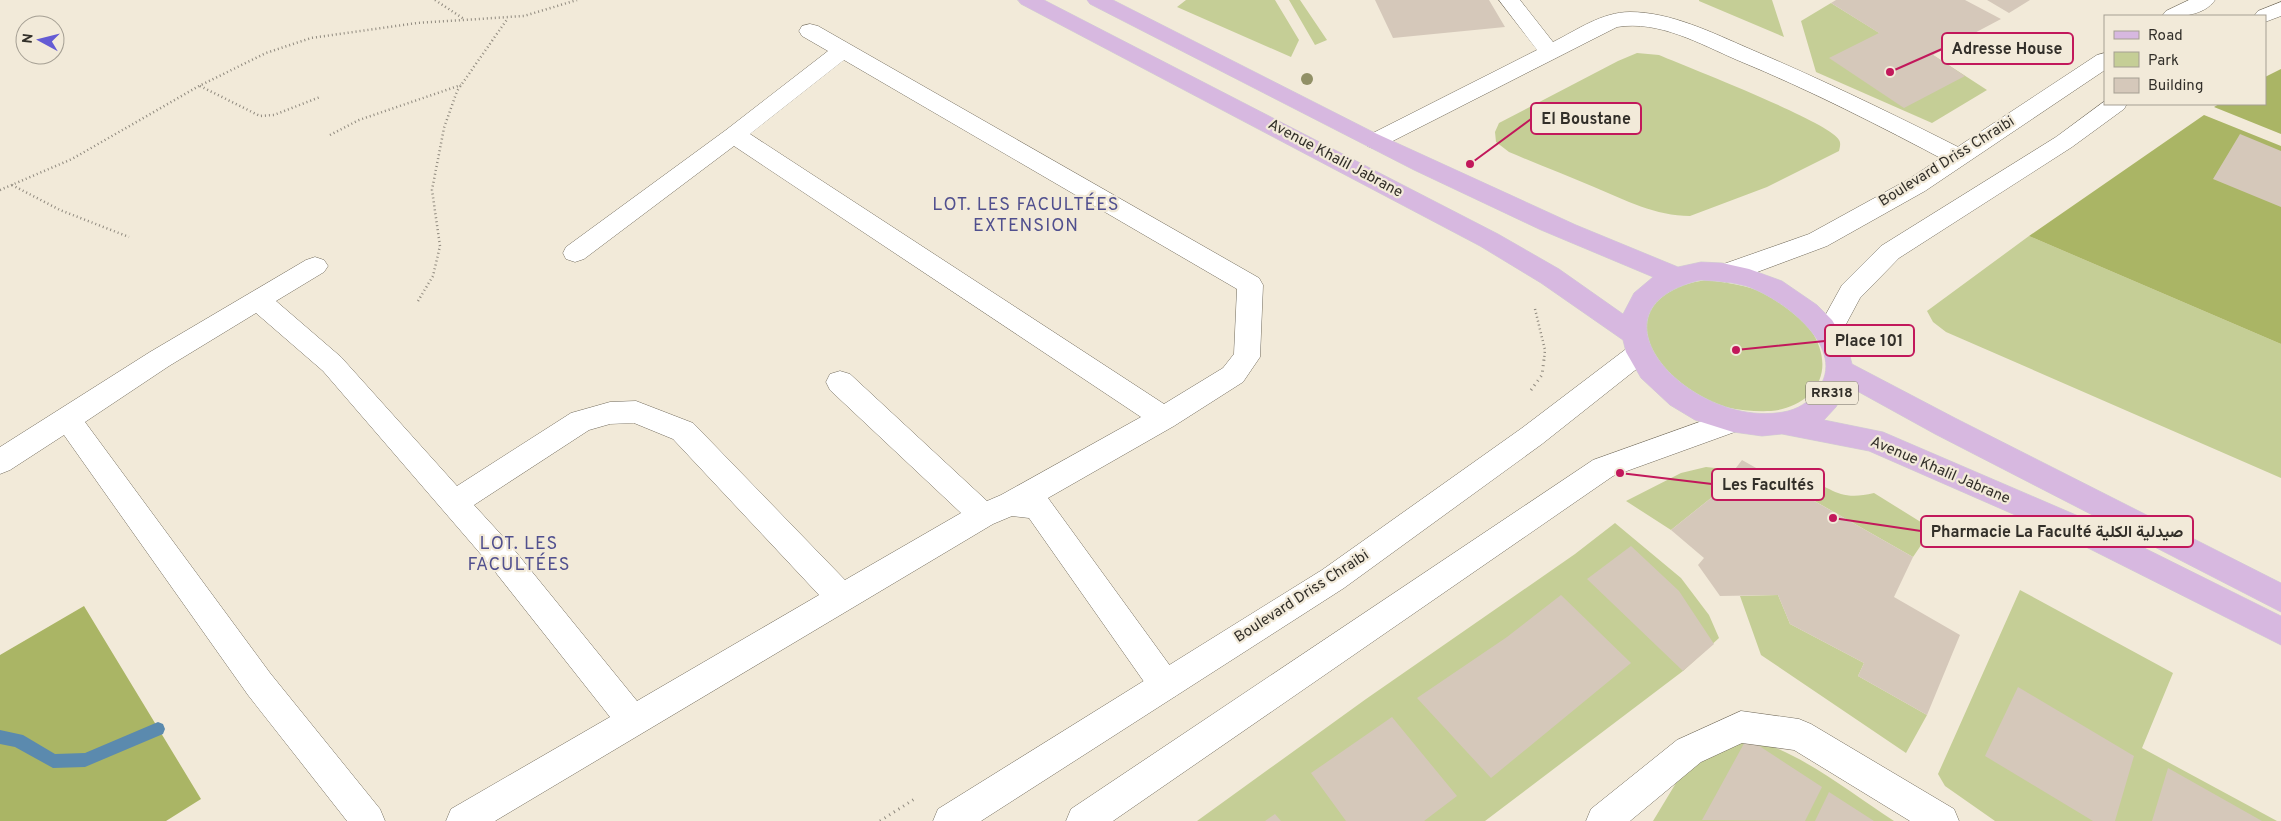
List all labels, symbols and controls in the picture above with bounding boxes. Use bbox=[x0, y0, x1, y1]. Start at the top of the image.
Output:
north arrow bbox=[15, 15, 65, 65]
legend bbox=[2104, 15, 2266, 105]
text: Road bbox=[2148, 27, 2183, 46]
text: N bbox=[20, 33, 38, 45]
callout: Adresse House bbox=[1942, 33, 2073, 64]
text: Adresse House bbox=[1952, 40, 2062, 60]
text: Park bbox=[2148, 52, 2179, 71]
text: Building bbox=[2148, 77, 2203, 96]
callout: El Boustane bbox=[1531, 103, 1641, 134]
text: El Boustane bbox=[1541, 110, 1631, 130]
street label: Boulevard Driss Chraibi bbox=[1876, 112, 2018, 212]
street label: Avenue Khalil Jabrane bbox=[1264, 115, 1406, 203]
district label: LOT. LES FACULTÉES EXTENSION bbox=[932, 192, 1120, 238]
callout: Place 101 bbox=[1825, 325, 1914, 356]
text: Place 101 bbox=[1835, 332, 1903, 352]
road number: RR318 bbox=[1806, 382, 1858, 404]
street label: Avenue Khalil Jabrane bbox=[1867, 433, 2013, 509]
callout: Les Facultés bbox=[1712, 469, 1824, 500]
text: Les Facultés bbox=[1722, 476, 1814, 496]
callout: Pharmacie La Faculté صيدلية الكلية bbox=[1921, 516, 2193, 547]
text: Pharmacie La Faculté صيدلية الكلية bbox=[1931, 523, 2183, 543]
district label: LOT. LES FACULTÉES bbox=[467, 533, 571, 577]
street label: Boulevard Driss Chraibi bbox=[1231, 546, 1373, 648]

